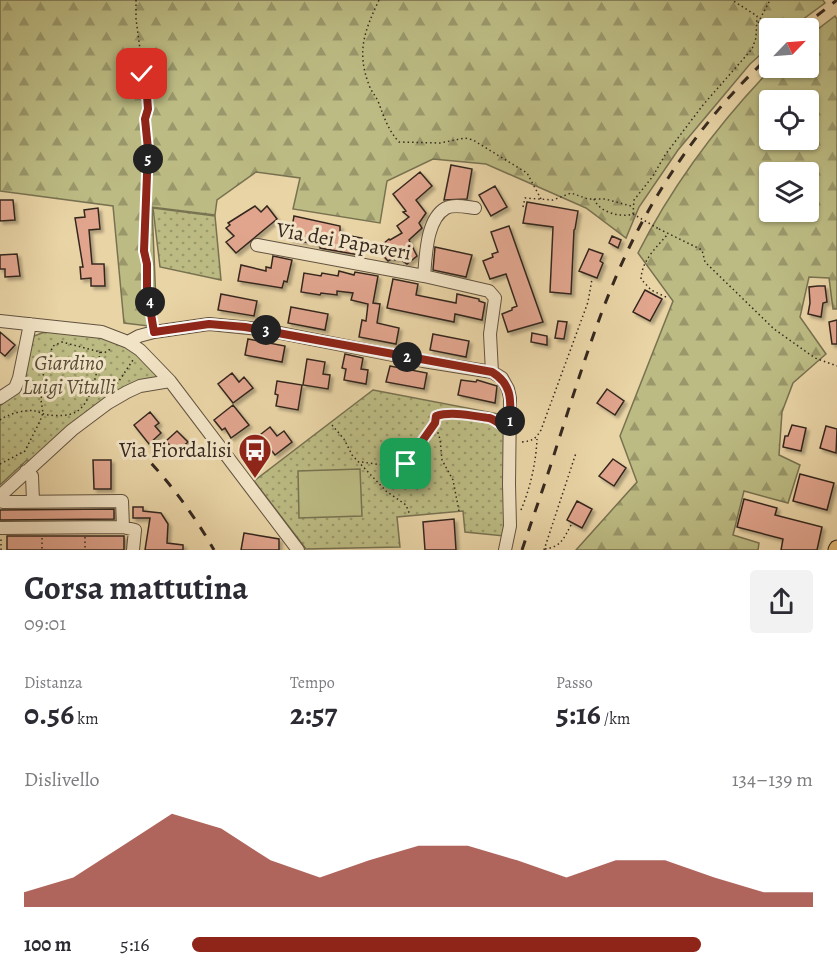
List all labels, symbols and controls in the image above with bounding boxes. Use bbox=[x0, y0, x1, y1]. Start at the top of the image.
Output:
north arrow bbox=[759, 18, 819, 78]
map controls bbox=[759, 18, 819, 222]
pin bbox=[116, 48, 167, 99]
icon: check bbox=[125, 57, 158, 90]
button: locate bbox=[759, 90, 819, 150]
pin: 5 bbox=[133, 144, 163, 174]
text: 5 bbox=[145, 148, 151, 170]
button: layers bbox=[759, 162, 819, 222]
street label: Via dei Papaveri bbox=[273, 215, 414, 267]
pin: 4 bbox=[135, 287, 165, 317]
text: 4 bbox=[146, 291, 154, 313]
pin: 3 bbox=[251, 315, 281, 345]
text: 3 bbox=[263, 319, 269, 341]
pin: 2 bbox=[392, 342, 422, 372]
text: 2 bbox=[403, 346, 411, 368]
park label: Giardino Luigi Vitulli bbox=[22, 349, 116, 401]
pin: 1 bbox=[495, 406, 525, 436]
text: 1 bbox=[507, 410, 513, 432]
bus stop icon: Via Fiordalisi bbox=[237, 432, 273, 479]
place label: Via Fiordalisi bbox=[118, 436, 232, 464]
pin bbox=[380, 438, 431, 489]
icon: arrive bbox=[389, 447, 422, 480]
text: Corsa mattutina bbox=[24, 565, 248, 610]
button: share bbox=[750, 570, 813, 633]
text: 09:01 bbox=[24, 610, 66, 637]
text: Distanza bbox=[24, 672, 83, 694]
text: Tempo bbox=[290, 672, 335, 694]
text: Passo bbox=[556, 672, 593, 694]
text: 0.56 bbox=[24, 694, 74, 734]
text: 2:57 bbox=[290, 694, 337, 734]
text: 5:16 bbox=[556, 694, 601, 734]
text: km bbox=[74, 708, 99, 730]
text: /km bbox=[601, 708, 630, 730]
text: Dislivello bbox=[24, 766, 100, 793]
text: 134–139 m bbox=[732, 766, 813, 793]
text: 100 m bbox=[24, 931, 72, 958]
text: 5:16 bbox=[120, 931, 149, 958]

